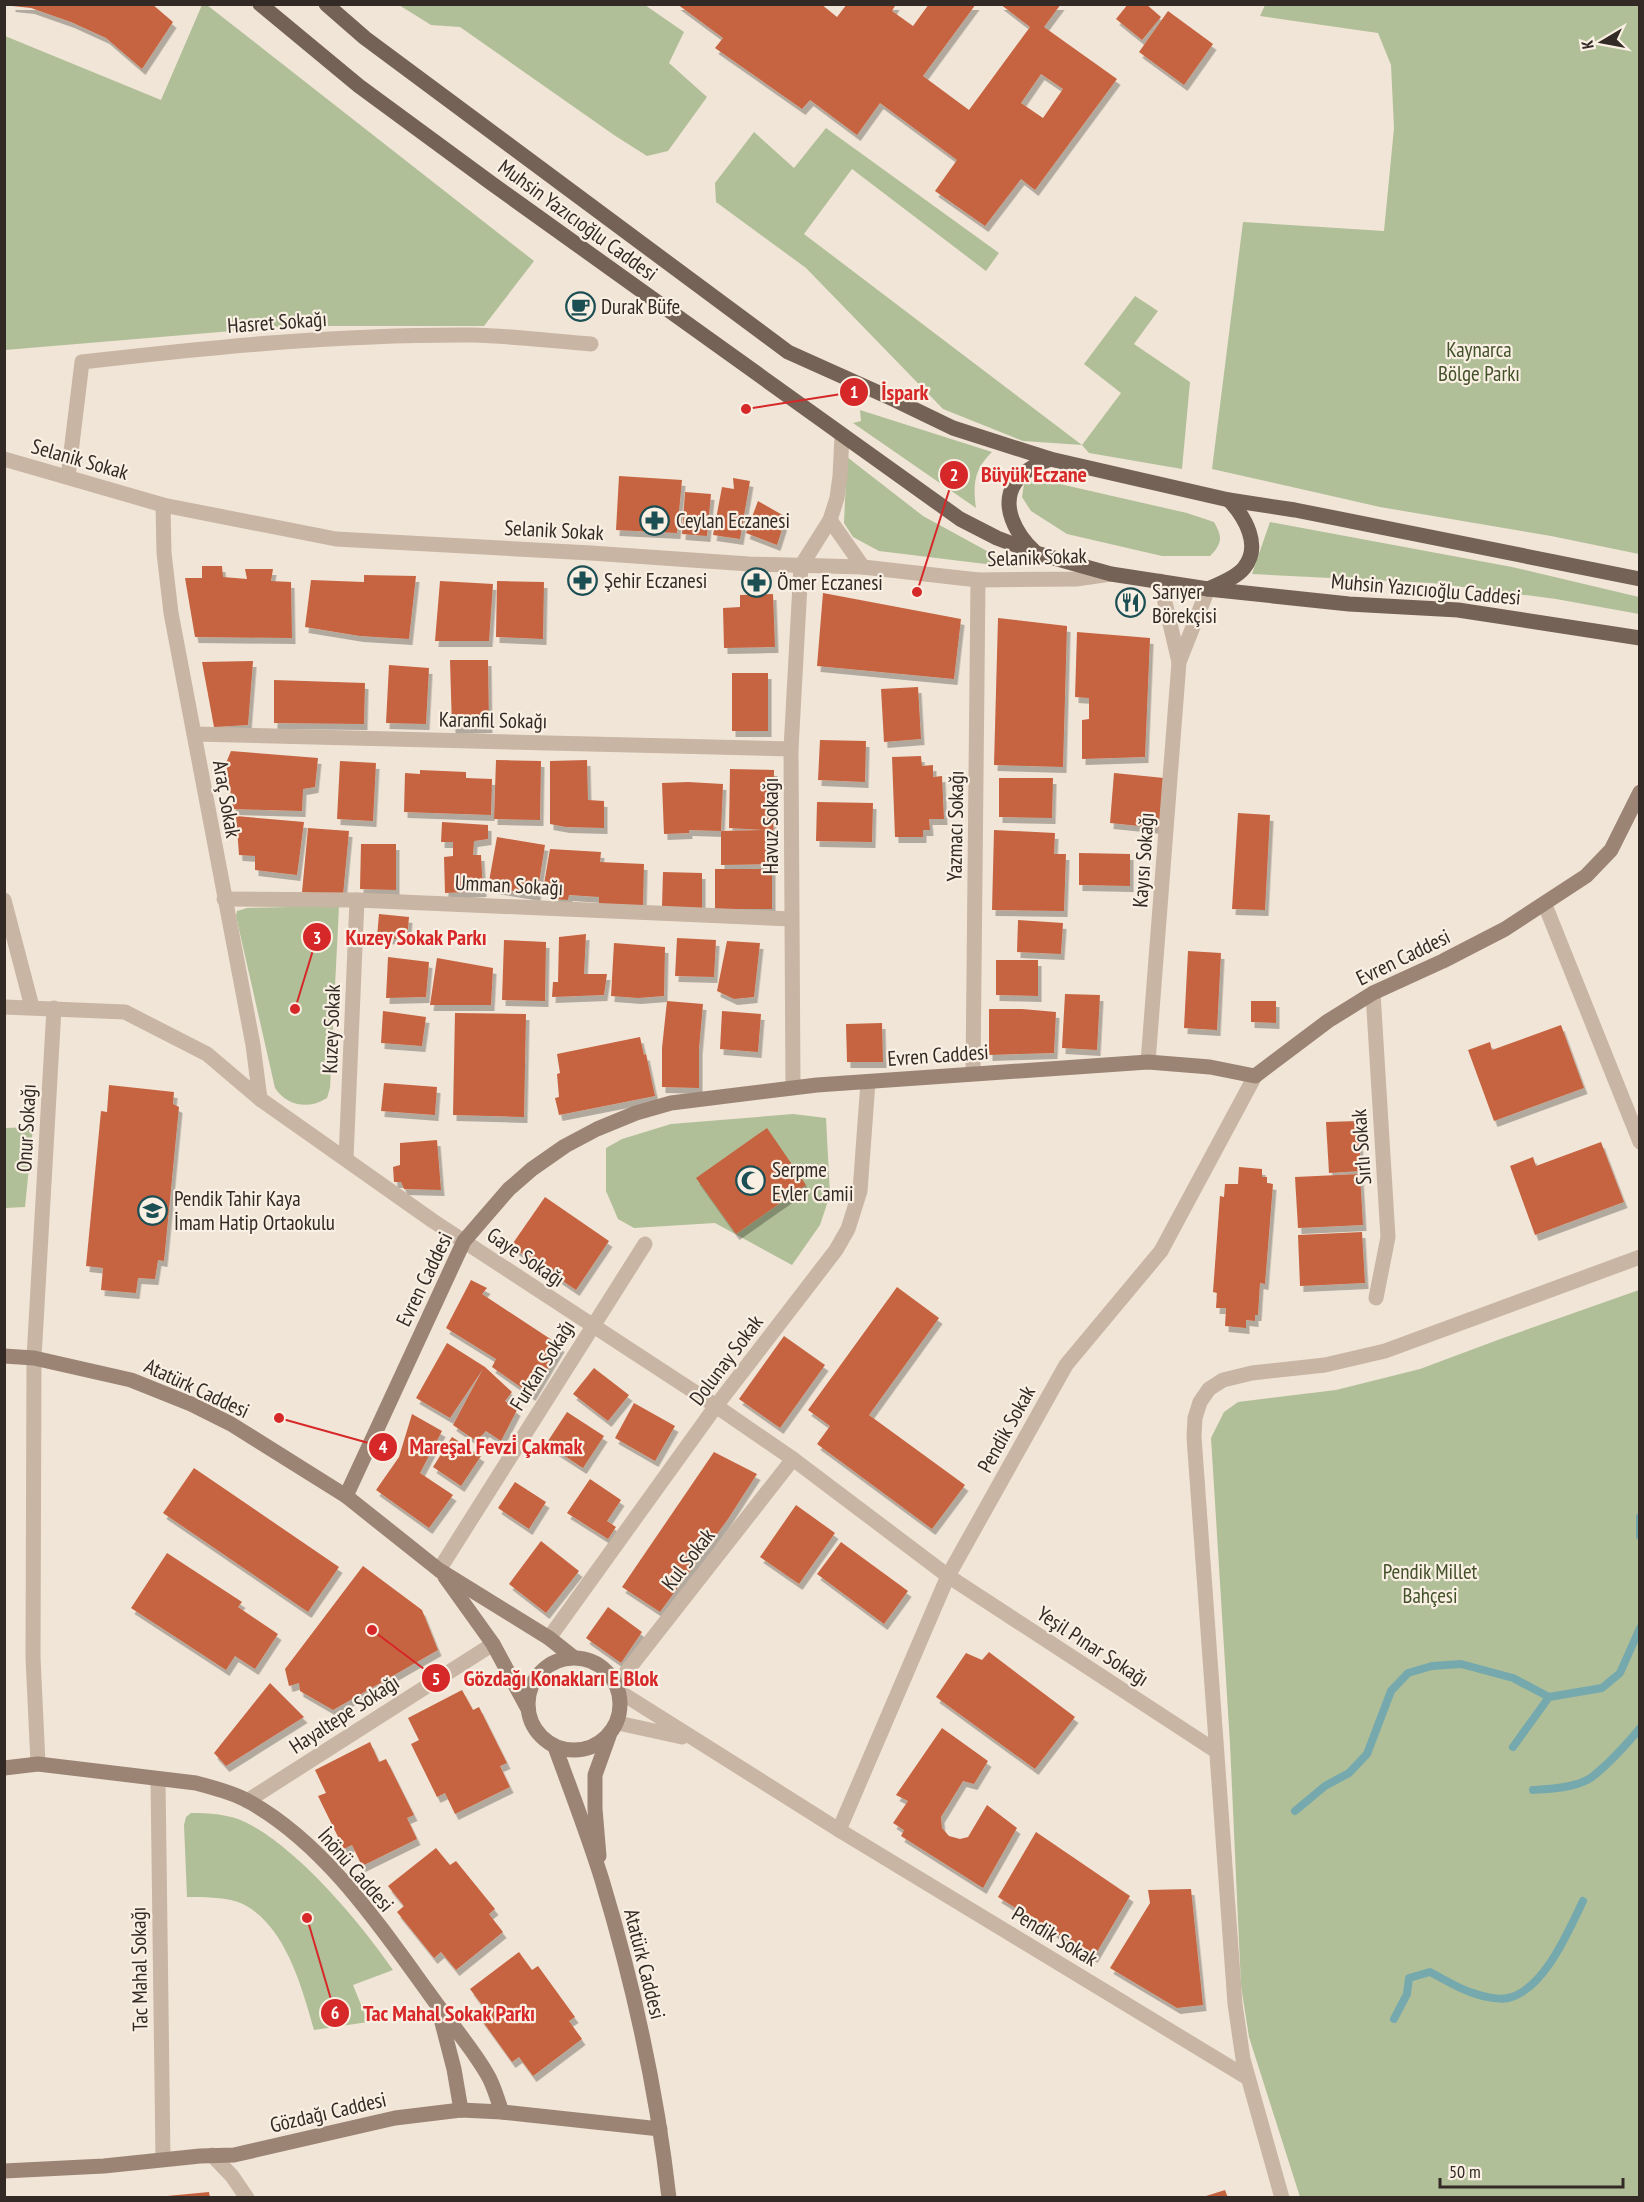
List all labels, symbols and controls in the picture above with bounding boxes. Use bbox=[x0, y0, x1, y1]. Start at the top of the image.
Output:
north arrow bbox=[1572, 12, 1632, 72]
text: K bbox=[1577, 38, 1598, 50]
street label: Muhsin Yazıcıoğlu Caddesi bbox=[493, 153, 663, 287]
cafe icon: Durak Büfe bbox=[564, 290, 596, 322]
place label: Durak Büfe bbox=[601, 293, 680, 320]
street label: Hasret Sokağı bbox=[226, 305, 328, 339]
park label: Kaynarca Bölge Parkı bbox=[1438, 336, 1520, 387]
callout: İspark bbox=[839, 372, 941, 412]
text: İspark bbox=[881, 378, 930, 406]
text: 1 bbox=[850, 380, 858, 403]
street label: Selanik Sokak bbox=[28, 432, 132, 486]
callout: Büyük Eczane bbox=[939, 455, 1099, 495]
text: Büyük Eczane bbox=[981, 460, 1087, 488]
text: 2 bbox=[950, 463, 958, 486]
pharmacy icon: Ceylan Eczanesi bbox=[639, 504, 671, 536]
place label: Ceylan Eczanesi bbox=[676, 507, 790, 534]
street label: Selanik Sokak bbox=[504, 514, 604, 546]
street label: Selanik Sokak bbox=[987, 542, 1087, 572]
pharmacy icon: Şehir Eczanesi bbox=[567, 564, 599, 596]
pharmacy icon: Ömer Eczanesi bbox=[740, 566, 772, 598]
place label: Şehir Eczanesi bbox=[604, 567, 707, 594]
street label: Muhsin Yazıcıoğlu Caddesi bbox=[1330, 567, 1522, 611]
place label: Ömer Eczanesi bbox=[777, 569, 883, 596]
place label: Sarıyer Börekçisi bbox=[1152, 578, 1217, 629]
restaurant icon: Sarıyer Börekçisi bbox=[1115, 587, 1147, 619]
street label: Karanfil Sokağı bbox=[439, 706, 547, 734]
street label: Araç Sokak bbox=[207, 758, 247, 840]
street label: Yazmacı Sokağı bbox=[941, 770, 969, 882]
street label: Havuz Sokağı bbox=[757, 778, 784, 874]
street label: Kayısı Sokağı bbox=[1126, 812, 1160, 908]
street label: Umman Sokağı bbox=[454, 869, 564, 901]
callout: Kuzey Sokak Parkı bbox=[302, 917, 499, 957]
text: Kuzey Sokak Parkı bbox=[345, 923, 487, 951]
street label: Evren Caddesi bbox=[1351, 923, 1455, 991]
text: 3 bbox=[313, 926, 321, 949]
street label: Kuzey Sokak bbox=[316, 984, 346, 1074]
street label: Evren Caddesi bbox=[886, 1038, 990, 1072]
street label: Onur Sokağı bbox=[10, 1083, 42, 1173]
street label: Sırlı Sokak bbox=[1345, 1108, 1377, 1186]
place label: Serpme Evler Camii bbox=[772, 1156, 853, 1207]
mosque icon: Serpme Evler Camii bbox=[735, 1165, 767, 1197]
place label: Pendik Tahir Kaya İmam Hatip Ortaokulu bbox=[174, 1185, 335, 1236]
school or university icon: Pendik Tahir Kaya İmam Hatip Ortaokulu bbox=[137, 1194, 169, 1226]
street label: Gaye Sokağı bbox=[482, 1221, 570, 1293]
street label: Evren Caddesi bbox=[390, 1227, 458, 1331]
street label: Dolunay Sokak bbox=[683, 1309, 769, 1411]
street label: Furkan Sokağı bbox=[504, 1315, 580, 1415]
street label: Atatürk Caddesi bbox=[140, 1352, 254, 1424]
street label: Pendik Sokak bbox=[971, 1381, 1041, 1477]
callout: Mareşal Fevzi̇ Çakmak bbox=[368, 1427, 595, 1467]
text: Mareşal Fevzi̇ Çakmak bbox=[410, 1432, 583, 1460]
text: 4 bbox=[379, 1435, 388, 1458]
street label: Kul Sokak bbox=[655, 1523, 721, 1595]
park label: Pendik Millet Bahçesi bbox=[1383, 1558, 1478, 1609]
street label: Yeşil Pınar Sokağı bbox=[1032, 1600, 1154, 1692]
callout: Gözdağı Konakları E Blok bbox=[421, 1658, 670, 1698]
text: Gözdağı Konakları E Blok bbox=[464, 1664, 659, 1692]
text: 5 bbox=[432, 1667, 440, 1690]
street label: Hayaltepe Sokağı bbox=[284, 1668, 404, 1760]
street label: İnönü Caddesi bbox=[312, 1823, 400, 1917]
street label: Pendik Sokak bbox=[1007, 1900, 1103, 1972]
street label: Atatürk Caddesi bbox=[618, 1906, 672, 2022]
street label: Tac Mahal Sokağı bbox=[124, 1907, 154, 2031]
callout: Tac Mahal Sokak Parkı bbox=[320, 1993, 547, 2033]
text: Tac Mahal Sokak Parkı bbox=[363, 1999, 535, 2027]
text: 6 bbox=[331, 2001, 339, 2024]
street label: Gözdağı Caddesi bbox=[267, 2086, 389, 2138]
scale bar bbox=[1440, 2151, 1623, 2189]
text: 50 m bbox=[1449, 2160, 1481, 2183]

